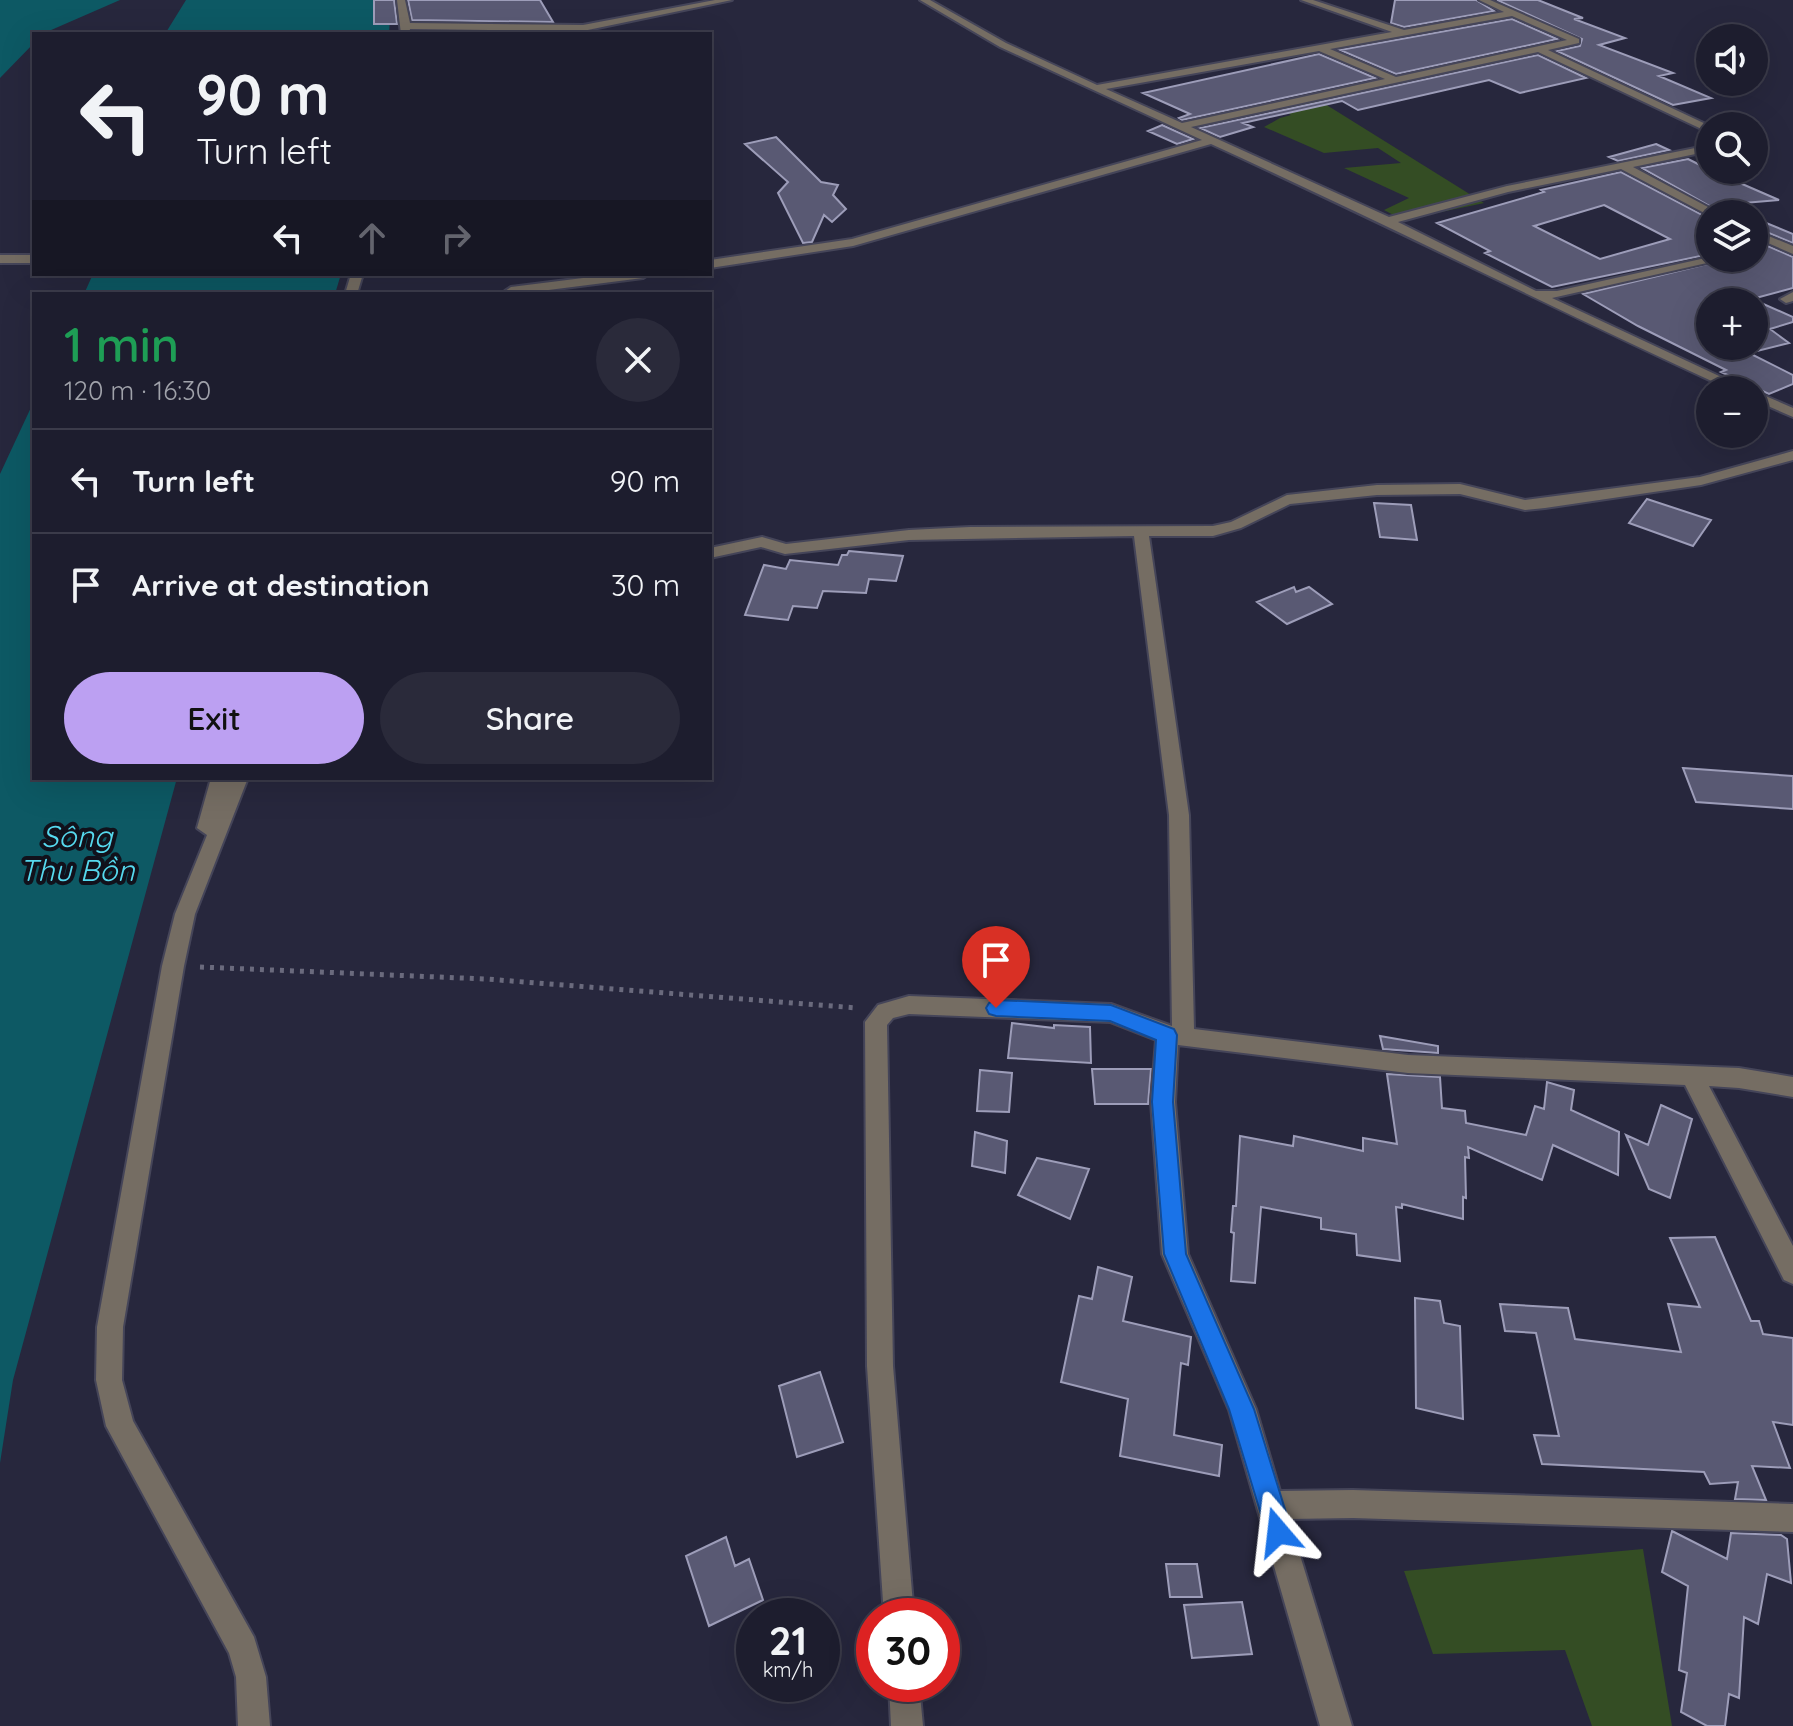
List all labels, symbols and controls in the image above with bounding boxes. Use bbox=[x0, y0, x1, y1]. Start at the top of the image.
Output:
map controls bbox=[1696, 24, 1768, 448]
button: sound bbox=[1696, 24, 1768, 96]
text: 90 m bbox=[196, 59, 330, 129]
icon: left bbox=[64, 64, 168, 168]
button: search bbox=[1696, 112, 1768, 184]
text: Turn left bbox=[196, 128, 332, 173]
button: layers bbox=[1696, 200, 1768, 272]
icon: left bbox=[266, 216, 310, 260]
icon: ahead bbox=[350, 216, 394, 260]
icon: right bbox=[434, 216, 478, 260]
button: + bbox=[1696, 288, 1768, 360]
text: 1 min bbox=[64, 314, 179, 374]
button: close bbox=[596, 318, 680, 402]
text: 120 m · 16:30 bbox=[64, 374, 211, 407]
button: − bbox=[1696, 376, 1768, 448]
icon: left bbox=[64, 459, 108, 503]
text: Turn left bbox=[132, 462, 255, 500]
text: 90 m bbox=[610, 462, 680, 500]
icon: arrive bbox=[64, 563, 108, 607]
text: Arrive at destination bbox=[132, 566, 430, 604]
text: 30 m bbox=[611, 566, 680, 604]
button: Exit bbox=[64, 672, 364, 764]
button: Share bbox=[380, 672, 680, 764]
water label: Sông Thu Bồn bbox=[19, 817, 135, 889]
pin bbox=[962, 926, 1030, 1008]
icon: arrive bbox=[974, 938, 1018, 982]
position arrow bbox=[1236, 1490, 1320, 1574]
speed limit sign: 30 bbox=[856, 1598, 960, 1702]
text: 21 bbox=[769, 1615, 807, 1665]
text: km/h bbox=[763, 1657, 813, 1682]

